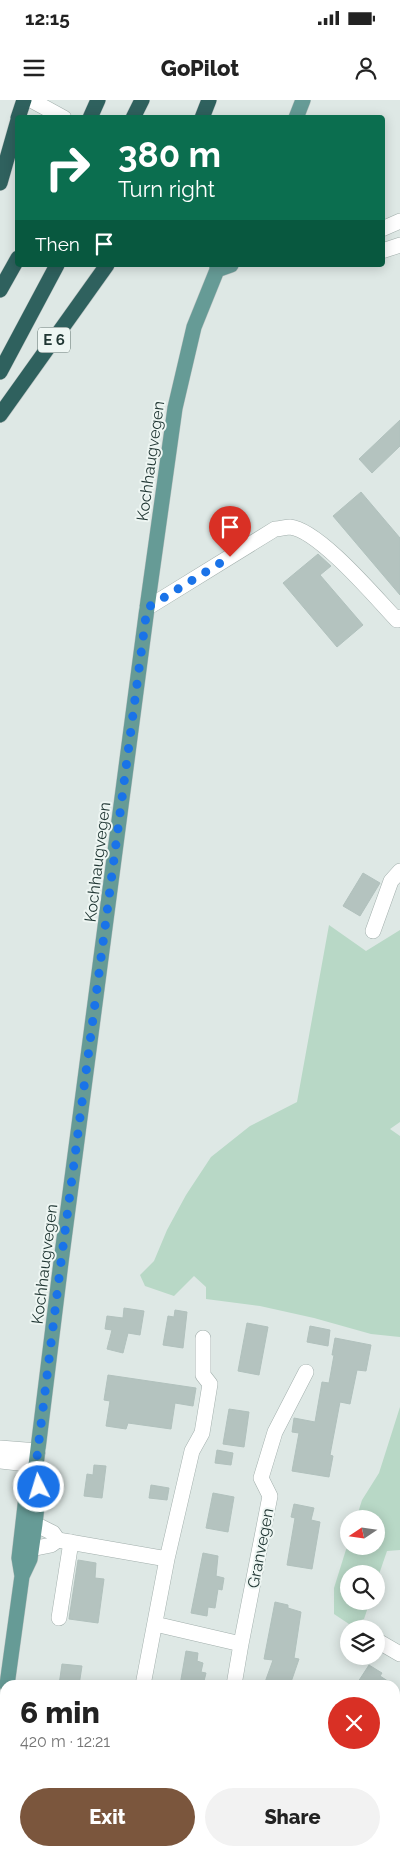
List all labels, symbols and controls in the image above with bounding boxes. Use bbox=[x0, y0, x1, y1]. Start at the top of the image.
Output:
text: 12:15 bbox=[25, 7, 70, 29]
icon: menu bbox=[20, 54, 48, 82]
icon: person bbox=[352, 54, 380, 82]
text: GoPilot bbox=[161, 55, 239, 81]
text: 380 m bbox=[118, 134, 221, 175]
icon: right bbox=[35, 135, 100, 200]
text: Turn right bbox=[118, 176, 215, 202]
icon: arrive bbox=[90, 230, 118, 258]
text: Then bbox=[35, 233, 80, 255]
road number: E 6 bbox=[38, 328, 70, 352]
street label: Kochhaugvegen bbox=[133, 400, 168, 522]
pin bbox=[209, 506, 251, 557]
icon: arrive bbox=[216, 513, 244, 541]
street label: Kochhaugvegen bbox=[81, 801, 114, 923]
street label: Kochhaugvegen bbox=[28, 1203, 61, 1325]
position arrow bbox=[12, 1460, 64, 1512]
street label: Granvegen bbox=[243, 1506, 278, 1590]
north arrow bbox=[340, 1510, 385, 1555]
map controls bbox=[340, 1510, 385, 1665]
button: search bbox=[340, 1565, 385, 1610]
button: layers bbox=[340, 1620, 385, 1665]
text: 6 min bbox=[20, 1695, 100, 1730]
button: close bbox=[328, 1697, 380, 1749]
text: 420 m · 12:21 bbox=[20, 1732, 110, 1751]
button: Exit bbox=[20, 1788, 195, 1846]
button: Share bbox=[205, 1788, 380, 1846]

